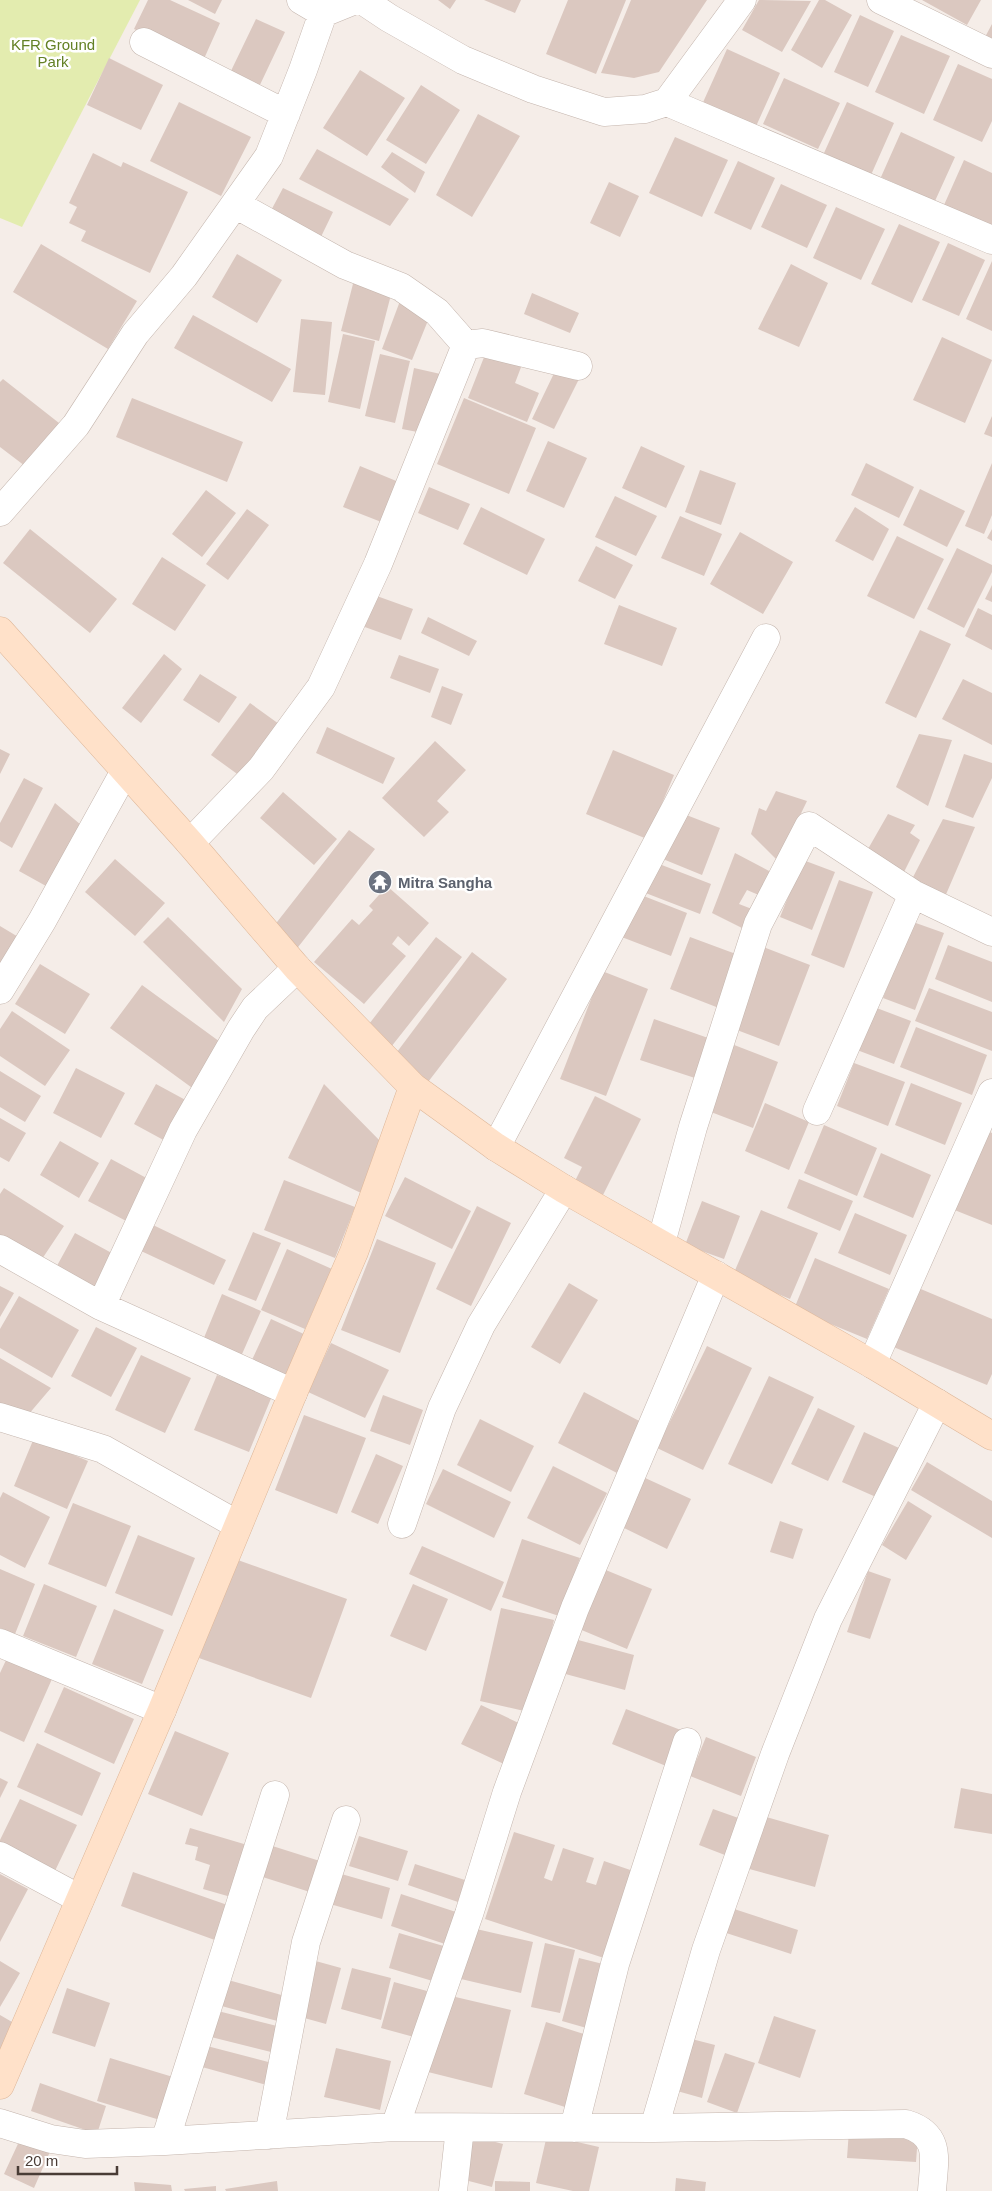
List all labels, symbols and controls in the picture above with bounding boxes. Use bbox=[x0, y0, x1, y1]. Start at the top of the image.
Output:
park label: KFR Ground Park bbox=[11, 36, 95, 70]
temple icon: Mitra Sangha bbox=[367, 869, 393, 895]
place label: Mitra Sangha bbox=[398, 874, 493, 891]
scale bar bbox=[18, 2144, 116, 2176]
text: 20 m bbox=[25, 2152, 58, 2169]

